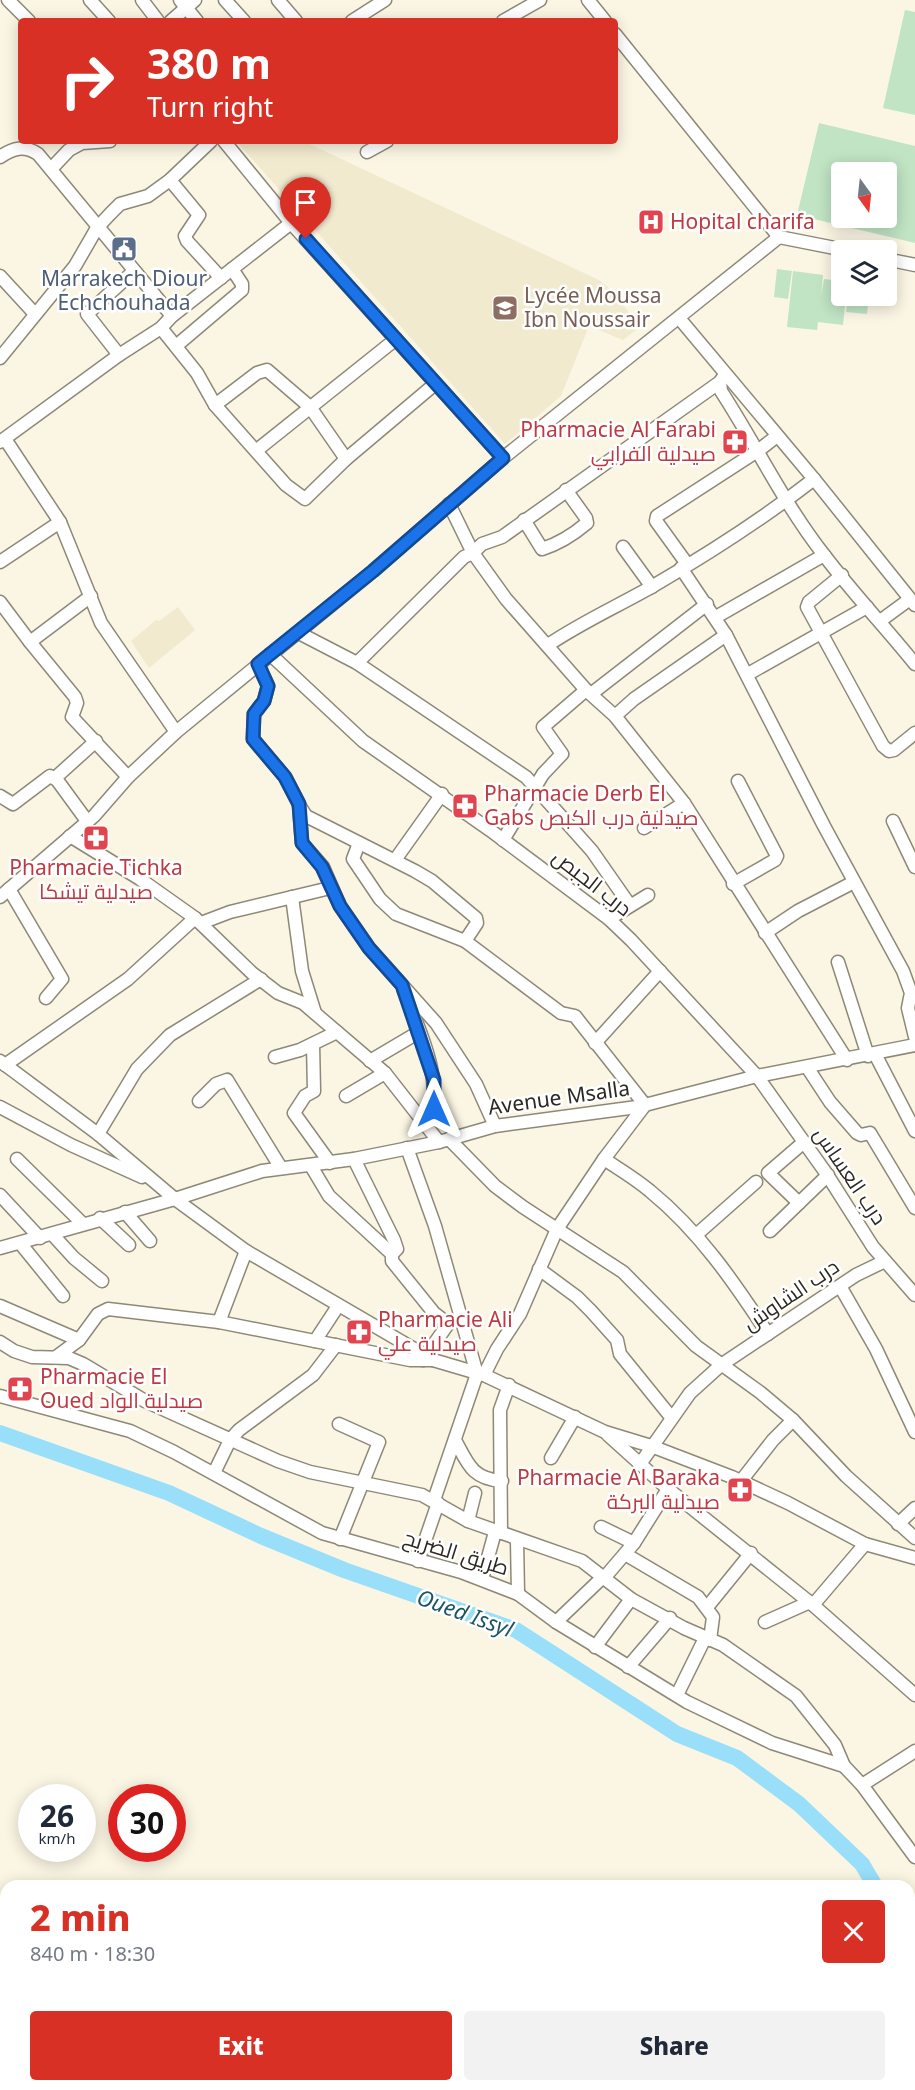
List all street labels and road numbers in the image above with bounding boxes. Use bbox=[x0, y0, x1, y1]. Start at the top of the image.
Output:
street label: درب الجبص bbox=[547, 842, 638, 922]
street label: Avenue Msalla bbox=[486, 1073, 631, 1121]
street label: درب العساس bbox=[808, 1121, 894, 1230]
street label: درب الشاوش bbox=[737, 1252, 844, 1337]
street label: طريق الضريح bbox=[400, 1523, 512, 1582]

